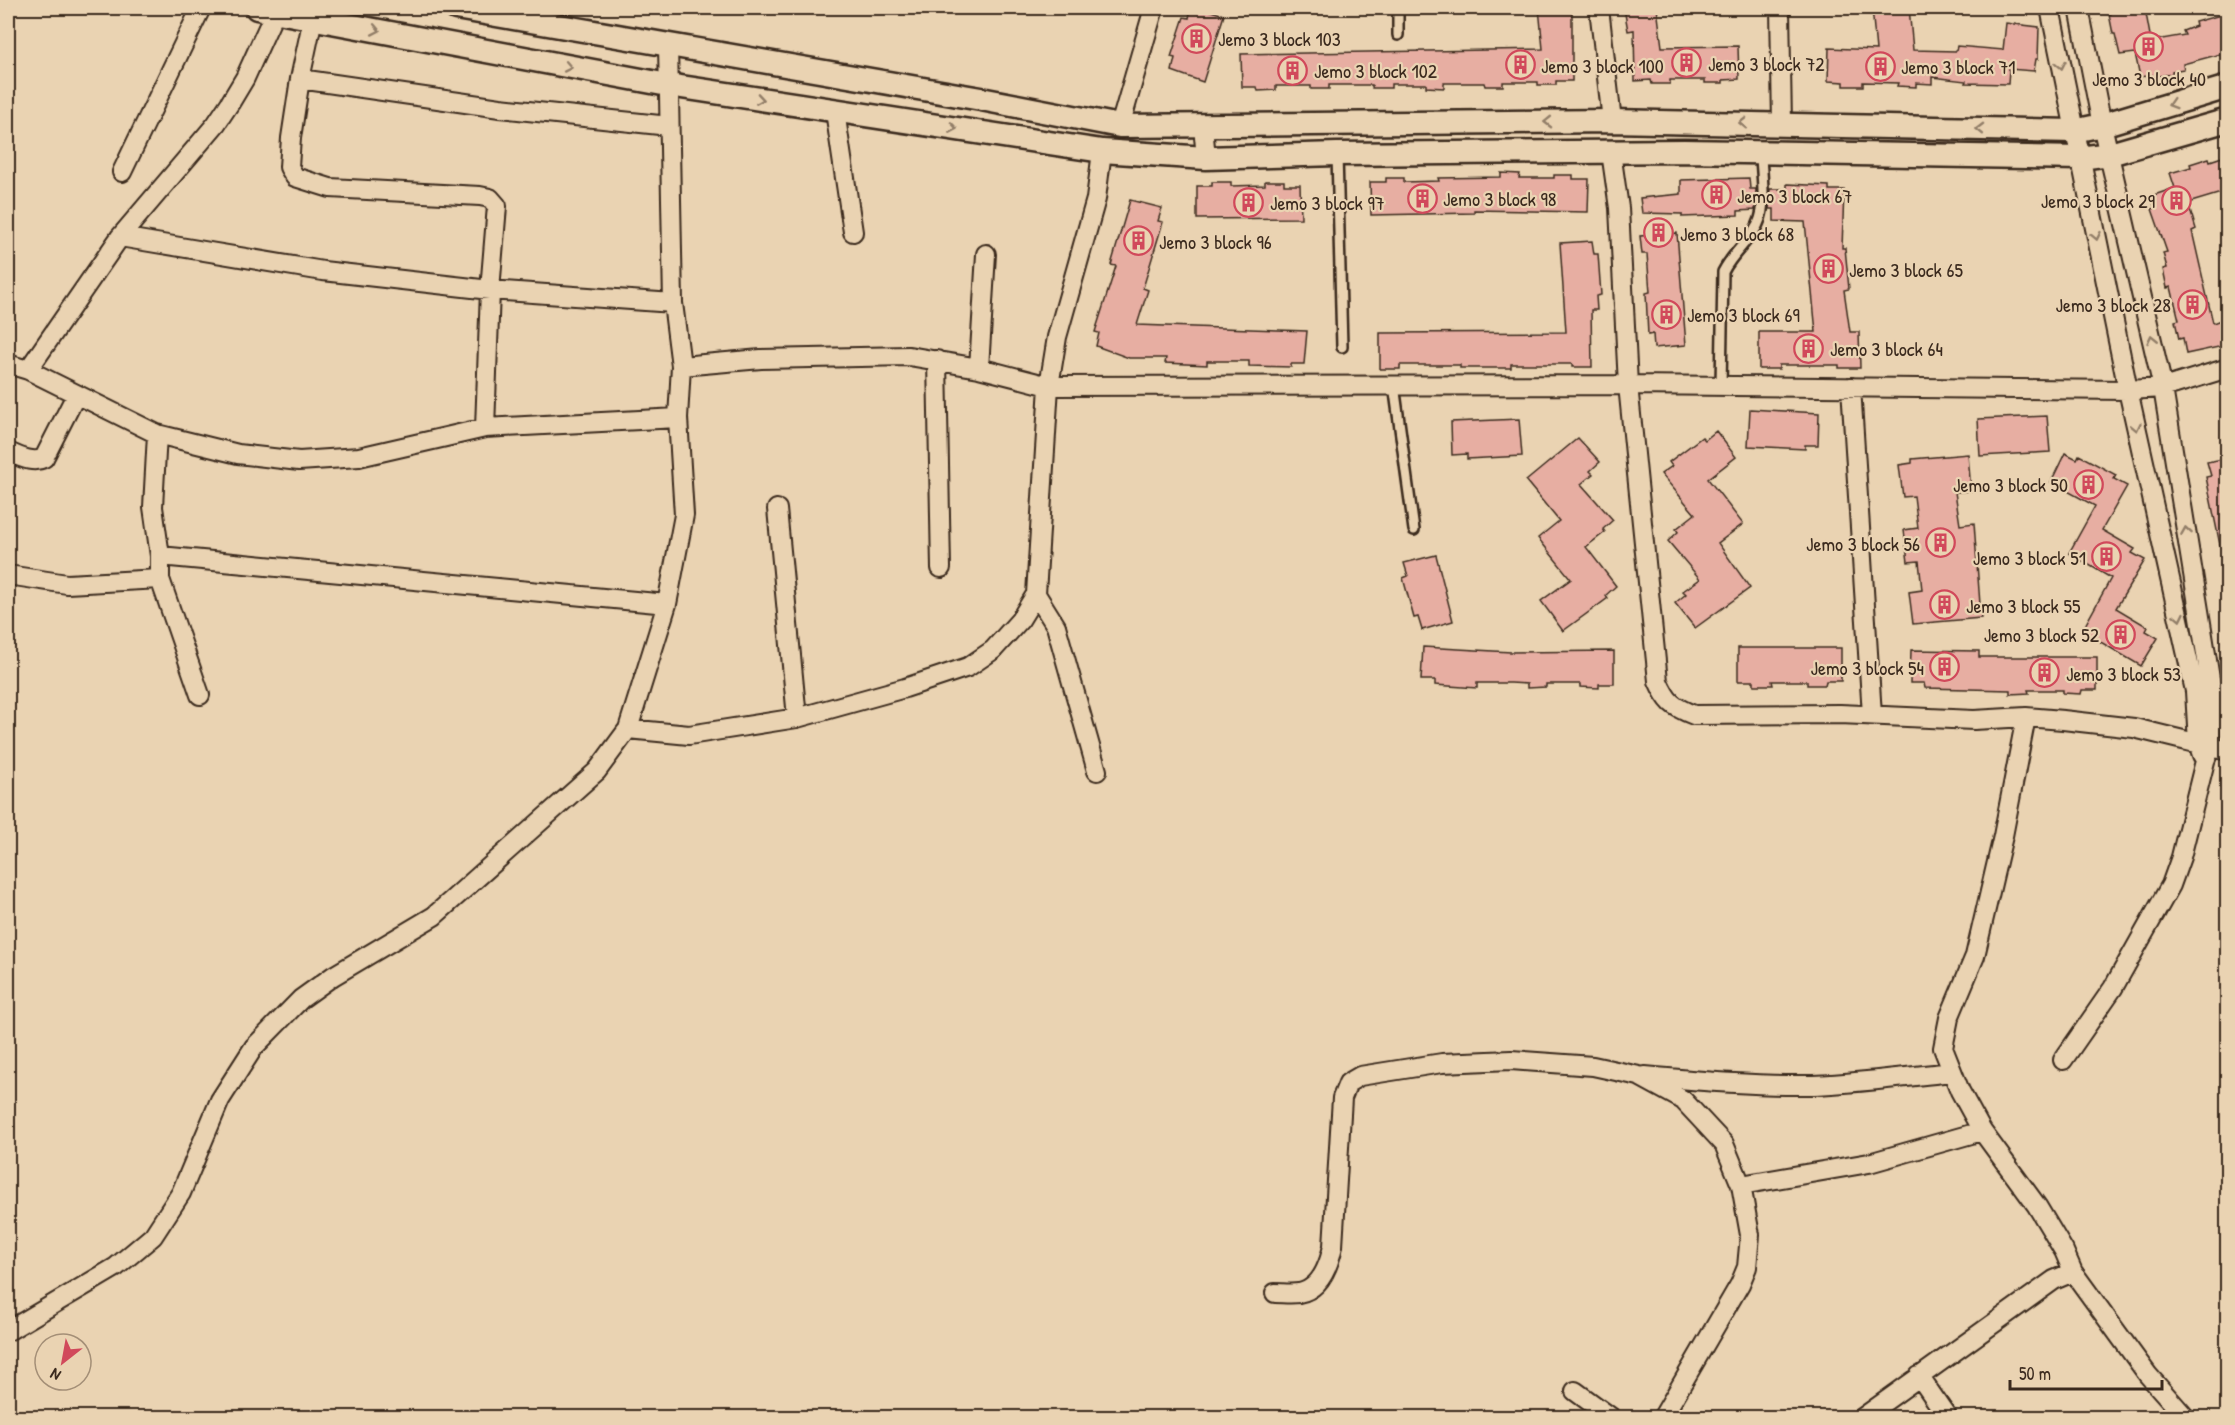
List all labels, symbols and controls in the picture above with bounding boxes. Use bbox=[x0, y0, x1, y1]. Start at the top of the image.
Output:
building icon: Jemo 3 block 103 bbox=[1181, 22, 1213, 54]
one-way arrow bbox=[371, 23, 381, 36]
place label: Jemo 3 block 103 bbox=[1218, 25, 1341, 52]
building icon: Jemo 3 block 40 bbox=[2133, 31, 2165, 63]
building icon: Jemo 3 block 72 bbox=[1671, 47, 1703, 79]
building icon: Jemo 3 block 100 bbox=[1504, 49, 1536, 81]
place label: Jemo 3 block 72 bbox=[1708, 50, 1825, 77]
building icon: Jemo 3 block 71 bbox=[1864, 50, 1896, 82]
place label: Jemo 3 block 100 bbox=[1541, 52, 1664, 79]
place label: Jemo 3 block 71 bbox=[1901, 53, 2016, 80]
building icon: Jemo 3 block 102 bbox=[1277, 54, 1309, 86]
place label: Jemo 3 block 102 bbox=[1314, 57, 1438, 84]
one-way arrow bbox=[563, 60, 572, 72]
one-way arrow bbox=[2054, 60, 2067, 70]
place label: Jemo 3 block 40 bbox=[2092, 65, 2206, 92]
one-way arrow bbox=[755, 93, 765, 105]
one-way arrow bbox=[2167, 97, 2177, 109]
one-way arrow bbox=[1544, 116, 1553, 128]
one-way arrow bbox=[1739, 117, 1748, 130]
one-way arrow bbox=[948, 122, 957, 134]
one-way arrow bbox=[1976, 123, 1985, 135]
building icon: Jemo 3 block 67 bbox=[1700, 179, 1732, 211]
building icon: Jemo 3 block 98 bbox=[1406, 182, 1438, 214]
place label: Jemo 3 block 67 bbox=[1737, 182, 1852, 209]
building icon: Jemo 3 block 29 bbox=[2160, 184, 2192, 216]
place label: Jemo 3 block 98 bbox=[1443, 185, 1556, 212]
building icon: Jemo 3 block 97 bbox=[1233, 186, 1265, 218]
place label: Jemo 3 block 29 bbox=[2041, 187, 2155, 214]
place label: Jemo 3 block 97 bbox=[1270, 189, 1385, 216]
building icon: Jemo 3 block 68 bbox=[1643, 217, 1675, 249]
place label: Jemo 3 block 68 bbox=[1680, 220, 1794, 247]
building icon: Jemo 3 block 96 bbox=[1122, 225, 1154, 257]
place label: Jemo 3 block 96 bbox=[1159, 228, 1272, 255]
one-way arrow bbox=[2089, 231, 2102, 241]
building icon: Jemo 3 block 65 bbox=[1812, 253, 1844, 285]
place label: Jemo 3 block 65 bbox=[1849, 256, 1963, 283]
building icon: Jemo 3 block 28 bbox=[2176, 288, 2208, 320]
place label: Jemo 3 block 28 bbox=[2056, 291, 2171, 318]
building icon: Jemo 3 block 69 bbox=[1650, 298, 1682, 330]
place label: Jemo 3 block 69 bbox=[1687, 301, 1800, 328]
building icon: Jemo 3 block 64 bbox=[1793, 332, 1825, 364]
one-way arrow bbox=[2146, 334, 2159, 344]
place label: Jemo 3 block 64 bbox=[1830, 335, 1943, 362]
one-way arrow bbox=[2129, 421, 2142, 431]
building icon: Jemo 3 block 50 bbox=[2073, 468, 2105, 500]
place label: Jemo 3 block 50 bbox=[1953, 471, 2068, 498]
one-way arrow bbox=[2181, 526, 2193, 536]
building icon: Jemo 3 block 56 bbox=[1925, 527, 1957, 559]
place label: Jemo 3 block 56 bbox=[1806, 530, 1920, 557]
building icon: Jemo 3 block 51 bbox=[2091, 541, 2123, 573]
place label: Jemo 3 block 51 bbox=[1973, 544, 2086, 571]
building icon: Jemo 3 block 55 bbox=[1929, 589, 1961, 621]
place label: Jemo 3 block 55 bbox=[1966, 592, 2081, 619]
one-way arrow bbox=[2171, 612, 2184, 622]
building icon: Jemo 3 block 52 bbox=[2104, 618, 2136, 650]
place label: Jemo 3 block 52 bbox=[1984, 621, 2100, 648]
building icon: Jemo 3 block 54 bbox=[1929, 651, 1961, 683]
place label: Jemo 3 block 54 bbox=[1811, 654, 1924, 681]
building icon: Jemo 3 block 53 bbox=[2029, 657, 2061, 689]
place label: Jemo 3 block 53 bbox=[2066, 660, 2181, 687]
north arrow bbox=[33, 1332, 93, 1392]
scale bar bbox=[2010, 1353, 2162, 1391]
text: 50 m bbox=[2019, 1361, 2051, 1386]
text: N bbox=[46, 1363, 65, 1386]

